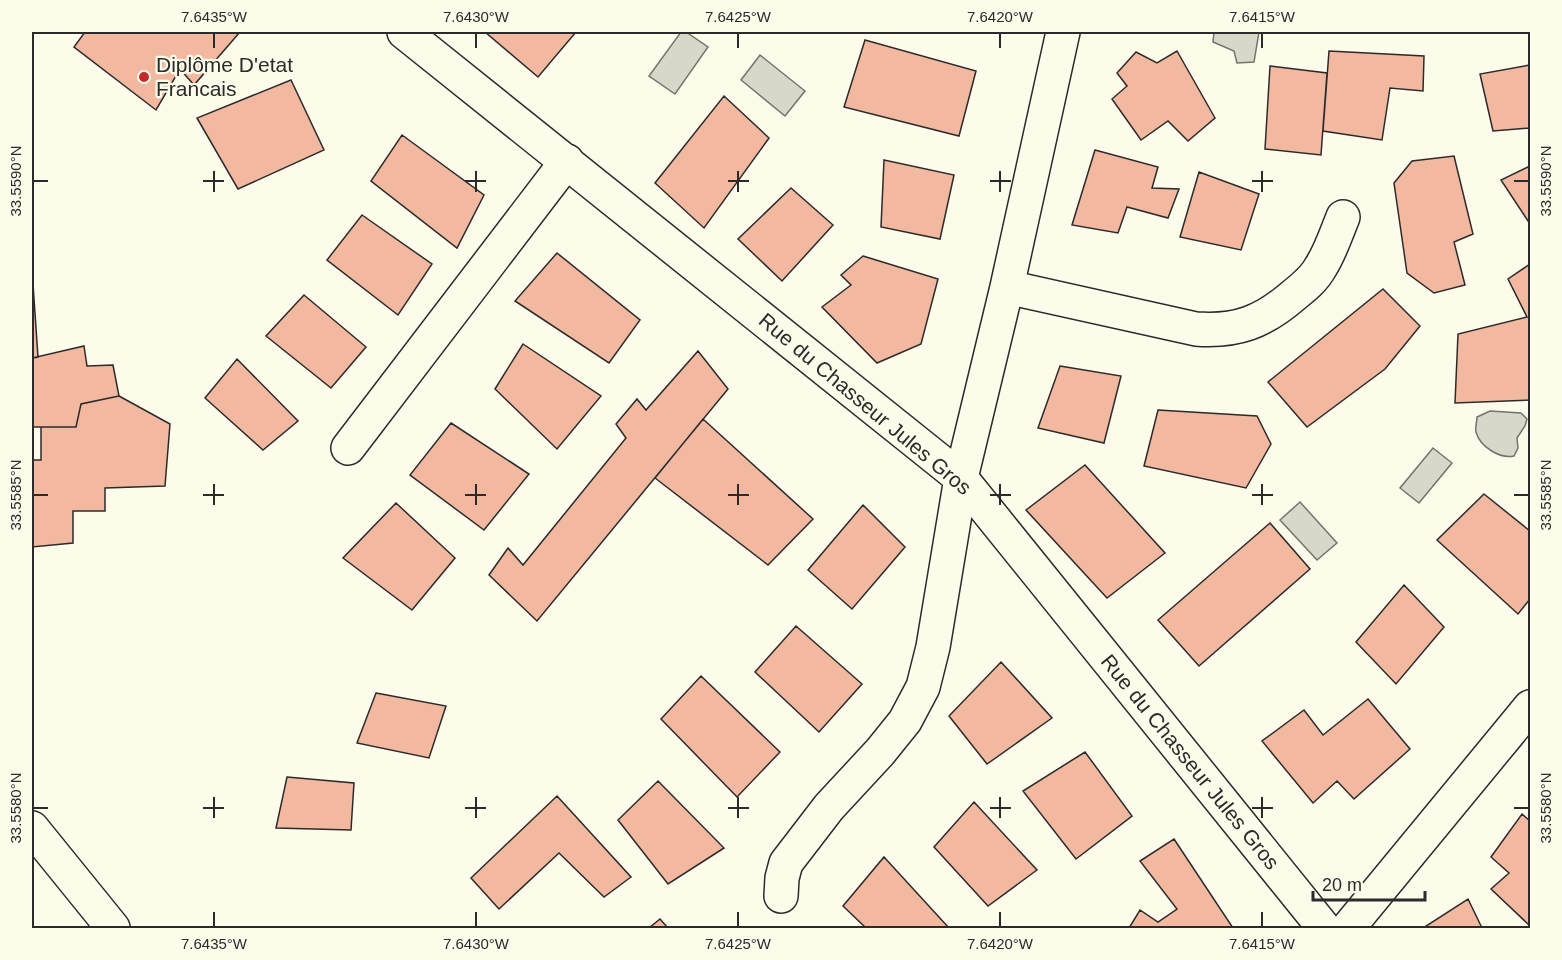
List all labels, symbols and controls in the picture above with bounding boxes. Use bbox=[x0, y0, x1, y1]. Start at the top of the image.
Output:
text: 7.6435°W bbox=[181, 8, 248, 25]
text: 7.6430°W bbox=[443, 8, 510, 25]
text: 7.6425°W bbox=[705, 8, 772, 25]
text: 7.6420°W bbox=[967, 8, 1034, 25]
text: 7.6415°W bbox=[1229, 8, 1296, 25]
place label: Diplôme D'etat Francais bbox=[156, 53, 293, 100]
marker: Diplôme D'etat Francais bbox=[137, 70, 151, 84]
text: 33.5590°N bbox=[7, 145, 24, 217]
text: 33.5590°N bbox=[1537, 145, 1554, 217]
street label: Rue du Chasseur Jules Gros bbox=[755, 308, 976, 499]
text: 33.5585°N bbox=[7, 459, 24, 531]
text: 33.5585°N bbox=[1537, 459, 1554, 531]
street label: Rue du Chasseur Jules Gros bbox=[1097, 650, 1284, 874]
text: 33.5580°N bbox=[7, 772, 24, 844]
text: 33.5580°N bbox=[1537, 772, 1554, 844]
scale bar bbox=[1313, 864, 1426, 902]
text: 20 m bbox=[1322, 875, 1362, 895]
text: 7.6435°W bbox=[181, 935, 248, 952]
text: 7.6430°W bbox=[443, 935, 510, 952]
text: 7.6425°W bbox=[705, 935, 772, 952]
text: 7.6420°W bbox=[967, 935, 1034, 952]
text: 7.6415°W bbox=[1229, 935, 1296, 952]

